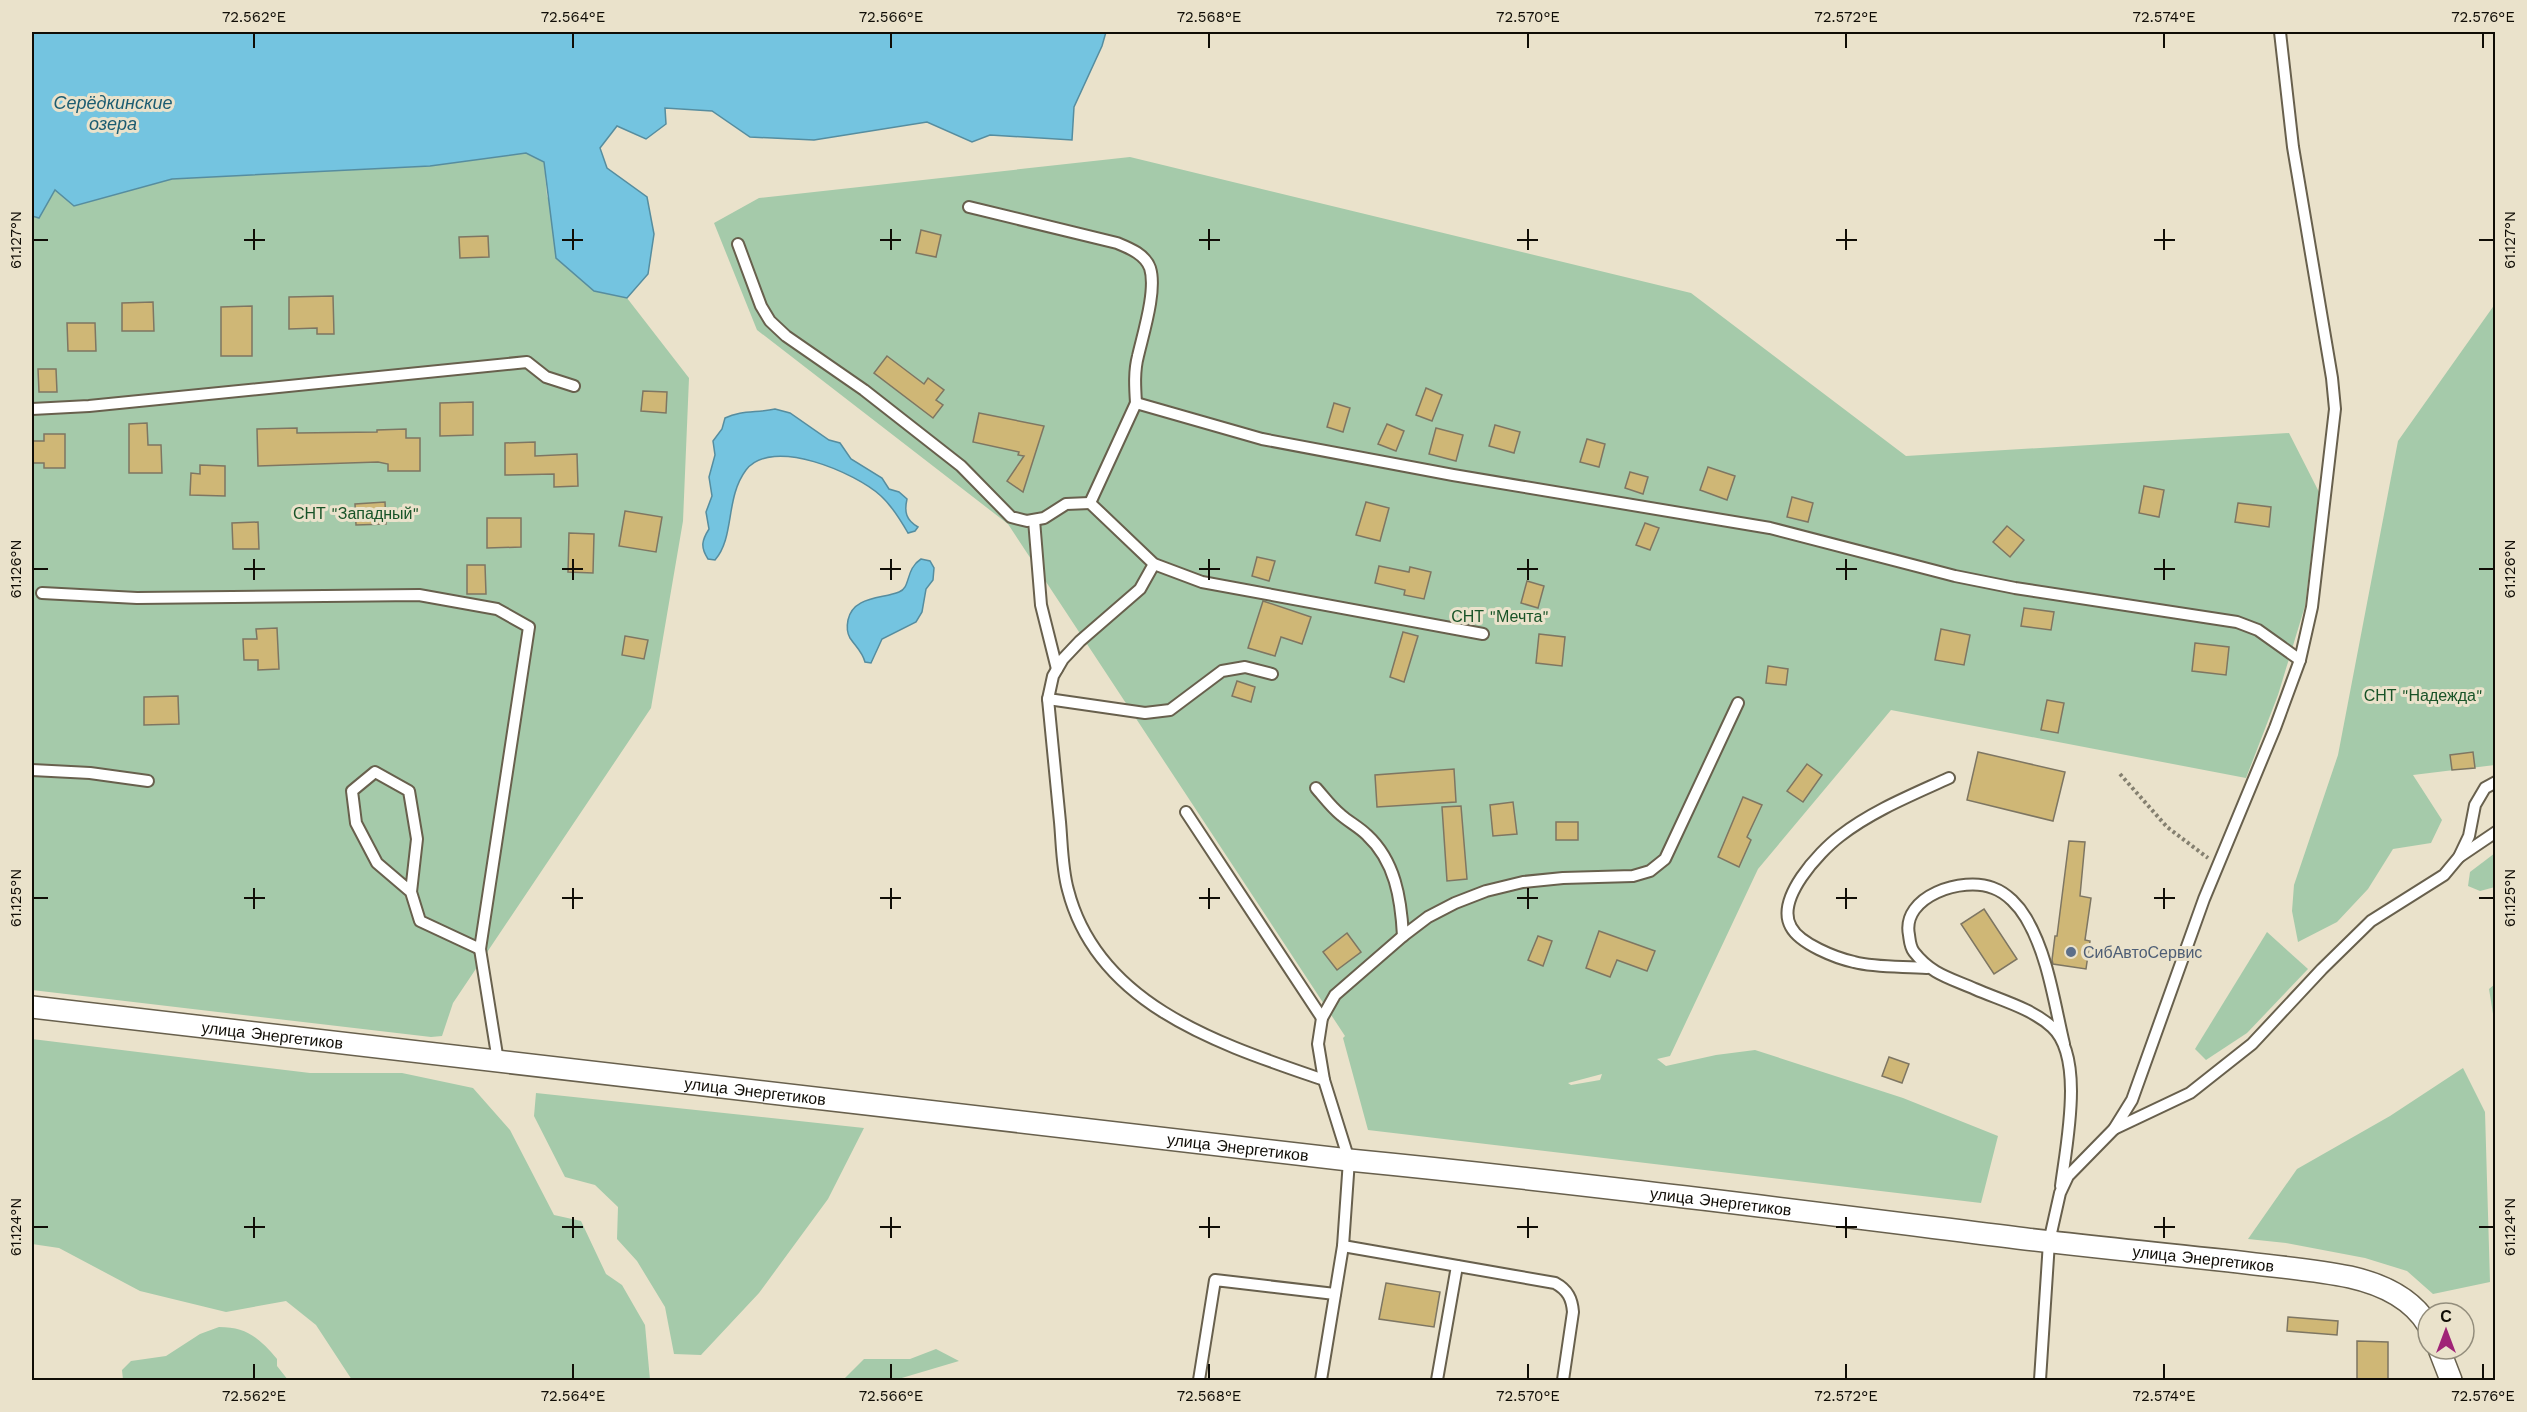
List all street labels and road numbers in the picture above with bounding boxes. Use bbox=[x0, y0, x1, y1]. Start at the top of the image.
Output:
street label: улица Энергетиков bbox=[201, 1017, 344, 1053]
street label: улица Энергетиков bbox=[683, 1073, 827, 1109]
street label: улица Энергетиков bbox=[1166, 1129, 1310, 1165]
street label: улица Энергетиков bbox=[1649, 1183, 1793, 1219]
street label: улица Энергетиков bbox=[2132, 1241, 2275, 1276]

